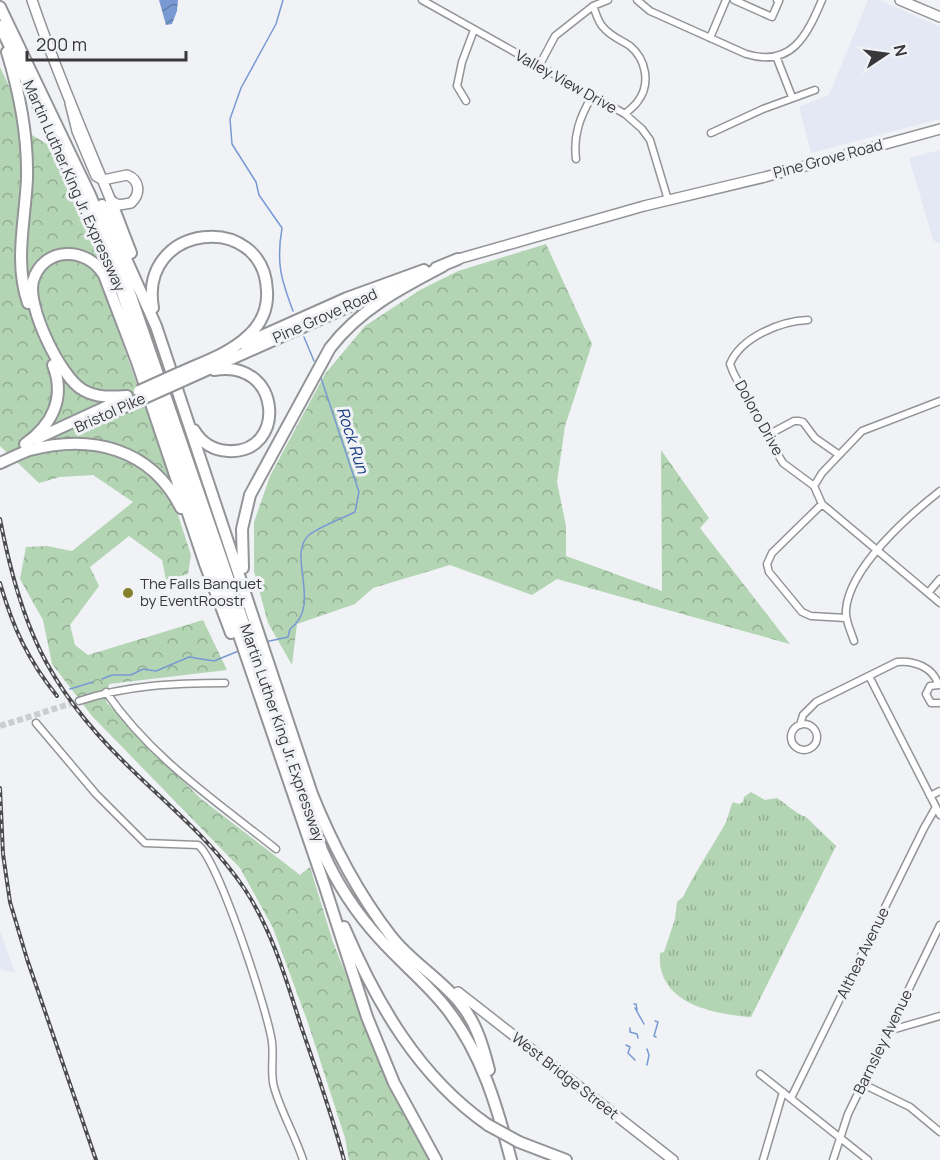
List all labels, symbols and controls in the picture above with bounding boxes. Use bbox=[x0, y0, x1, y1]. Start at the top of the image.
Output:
scale bar bbox=[27, 24, 186, 62]
north arrow bbox=[856, 24, 916, 84]
text: 200 m bbox=[36, 32, 87, 56]
text: N bbox=[889, 43, 913, 59]
street label: Valley View Drive bbox=[511, 45, 621, 118]
street label: Martin Luther King Jr. Expressway bbox=[18, 77, 131, 295]
street label: Pine Grove Road bbox=[771, 134, 885, 183]
street label: Pine Grove Road bbox=[269, 283, 380, 348]
street label: Doloro Drive bbox=[730, 376, 789, 460]
street label: Bristol Pike bbox=[71, 387, 149, 438]
water label: Rock Run bbox=[332, 404, 374, 477]
place label: The Falls Banquet by EventRoostr bbox=[140, 573, 262, 611]
marker: The Falls Banquet by EventRoostr bbox=[121, 586, 135, 600]
street label: Martin Luther King Jr. Expressway bbox=[235, 621, 330, 845]
street label: Althea Avenue bbox=[831, 903, 894, 1002]
street label: Barnsley Avenue bbox=[848, 986, 917, 1098]
street label: West Bridge Street bbox=[507, 1027, 623, 1124]

